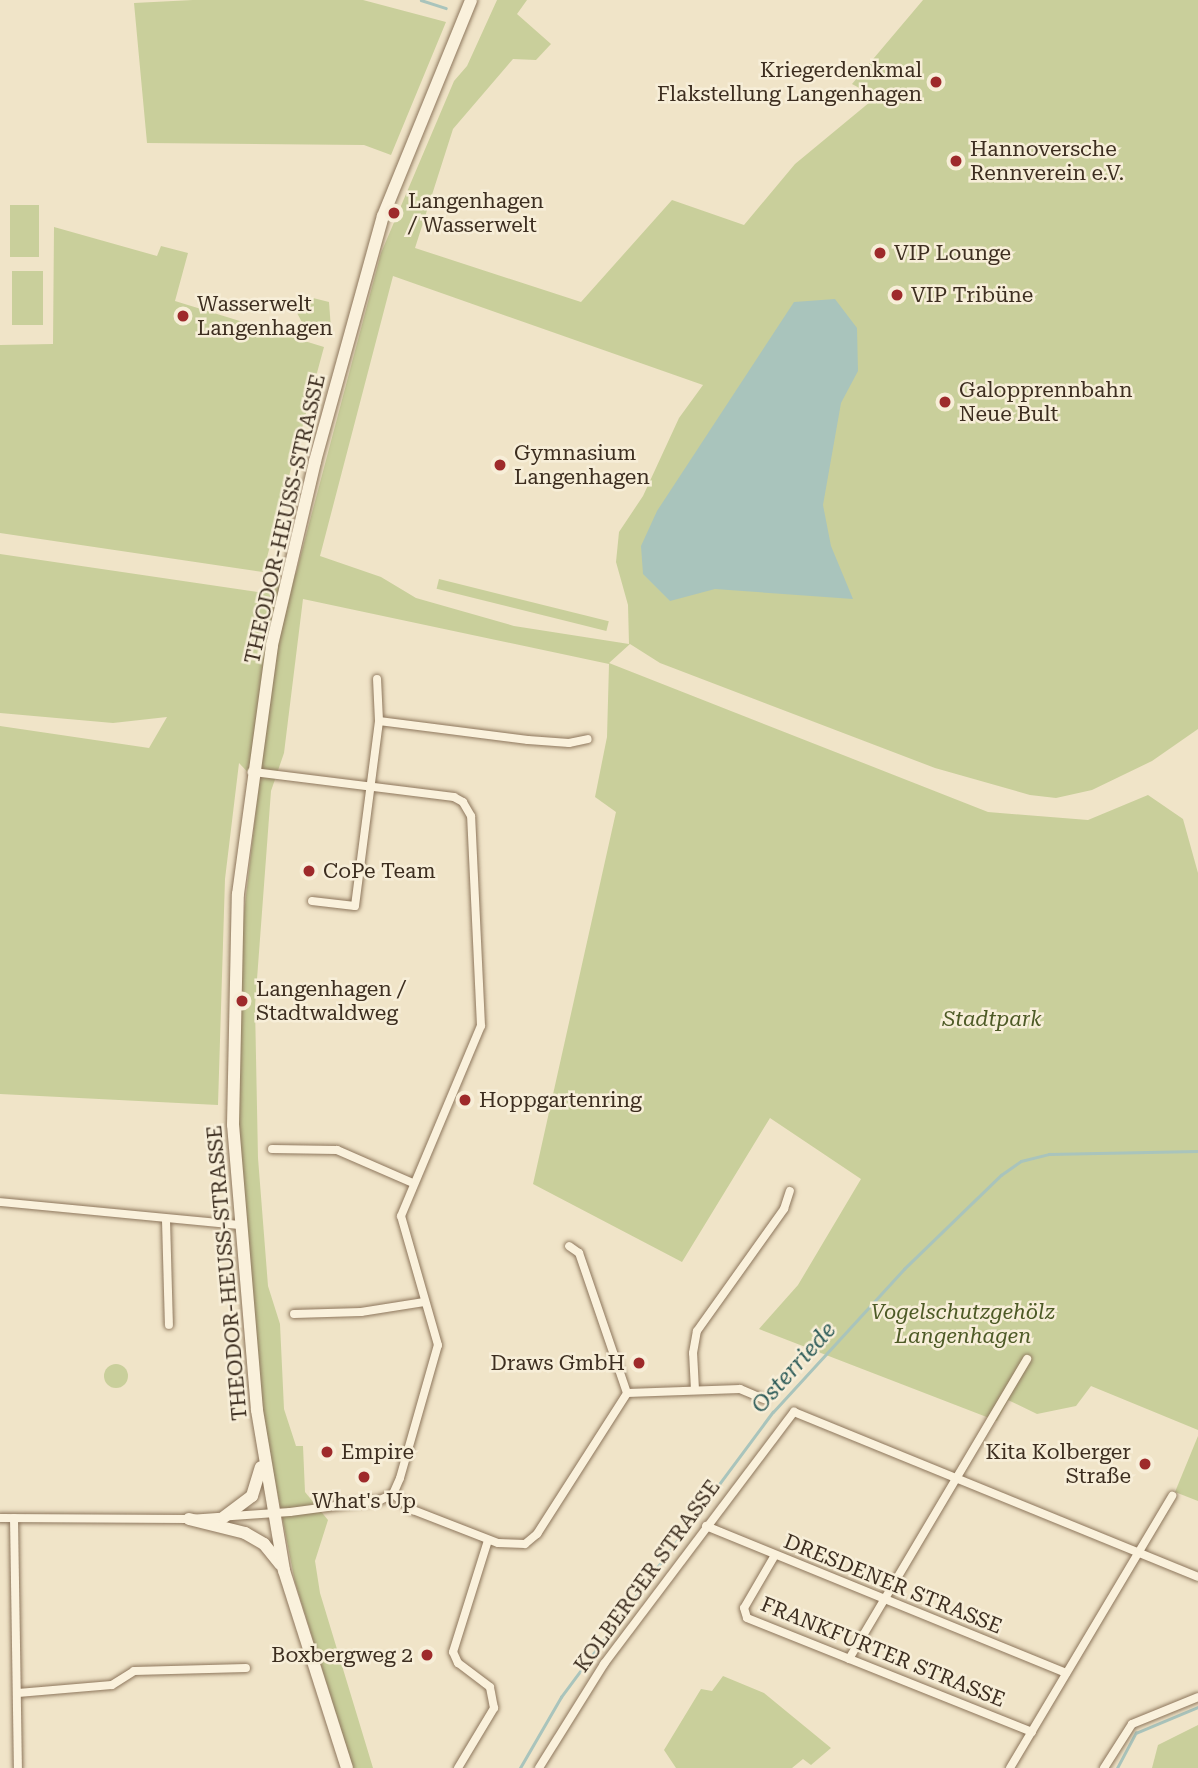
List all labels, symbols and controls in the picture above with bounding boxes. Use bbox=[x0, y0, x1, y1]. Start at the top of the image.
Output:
place label: Kriegerdenkmal Flakstellung Langenhagen bbox=[657, 57, 922, 107]
marker: Kriegerdenkmal Flakstellung Langenhagen bbox=[928, 74, 944, 90]
place label: Hannoversche Rennverein e.V. bbox=[970, 136, 1124, 186]
marker: Hannoversche Rennverein e.V. bbox=[948, 153, 964, 169]
place label: Langenhagen / Wasserwelt bbox=[408, 188, 544, 238]
marker: Langenhagen / Wasserwelt bbox=[386, 205, 402, 221]
place label: VIP Lounge bbox=[894, 240, 1011, 266]
marker: VIP Lounge bbox=[872, 245, 888, 261]
place label: VIP Tribüne bbox=[911, 282, 1033, 308]
marker: VIP Tribüne bbox=[889, 287, 905, 303]
place label: Wasserwelt Langenhagen bbox=[197, 291, 333, 341]
marker: Wasserwelt Langenhagen bbox=[175, 308, 191, 324]
street label: THEODOR-HEUSS-STRASSE bbox=[239, 372, 331, 666]
place label: Galopprennbahn Neue Bult bbox=[959, 377, 1132, 427]
marker: Galopprennbahn Neue Bult bbox=[937, 394, 953, 410]
place label: Gymnasium Langenhagen bbox=[514, 440, 650, 490]
marker: Gymnasium Langenhagen bbox=[492, 457, 508, 473]
place label: CoPe Team bbox=[323, 858, 436, 884]
marker: CoPe Team bbox=[301, 863, 317, 879]
place label: Langenhagen / Stadtwaldweg bbox=[256, 976, 406, 1026]
marker: Langenhagen / Stadtwaldweg bbox=[234, 993, 250, 1009]
park label: Stadtpark bbox=[942, 1006, 1042, 1032]
place label: Hoppgartenring bbox=[479, 1087, 642, 1113]
marker: Hoppgartenring bbox=[457, 1092, 473, 1108]
street label: THEODOR-HEUSS-STRASSE bbox=[202, 1124, 252, 1422]
park label: Vogelschutzgehölz Langenhagen bbox=[871, 1299, 1055, 1349]
water label: Osterriede bbox=[746, 1317, 842, 1419]
place label: Draws GmbH bbox=[491, 1350, 625, 1376]
marker: Draws GmbH bbox=[631, 1355, 647, 1371]
place label: Empire bbox=[341, 1439, 414, 1465]
place label: Kita Kolberger Straße bbox=[985, 1439, 1131, 1489]
marker: Empire bbox=[319, 1444, 335, 1460]
marker: Kita Kolberger Straße bbox=[1137, 1456, 1153, 1472]
marker: What's Up bbox=[356, 1469, 372, 1485]
street label: KOLBERGER STRASSE bbox=[569, 1475, 725, 1677]
place label: What's Up bbox=[312, 1488, 416, 1514]
street label: DRESDENER STRASSE bbox=[780, 1529, 1006, 1639]
street label: FRANKFURTER STRASSE bbox=[757, 1591, 1009, 1713]
place label: Boxbergweg 2 bbox=[271, 1642, 413, 1668]
marker: Boxbergweg 2 bbox=[419, 1647, 435, 1663]

